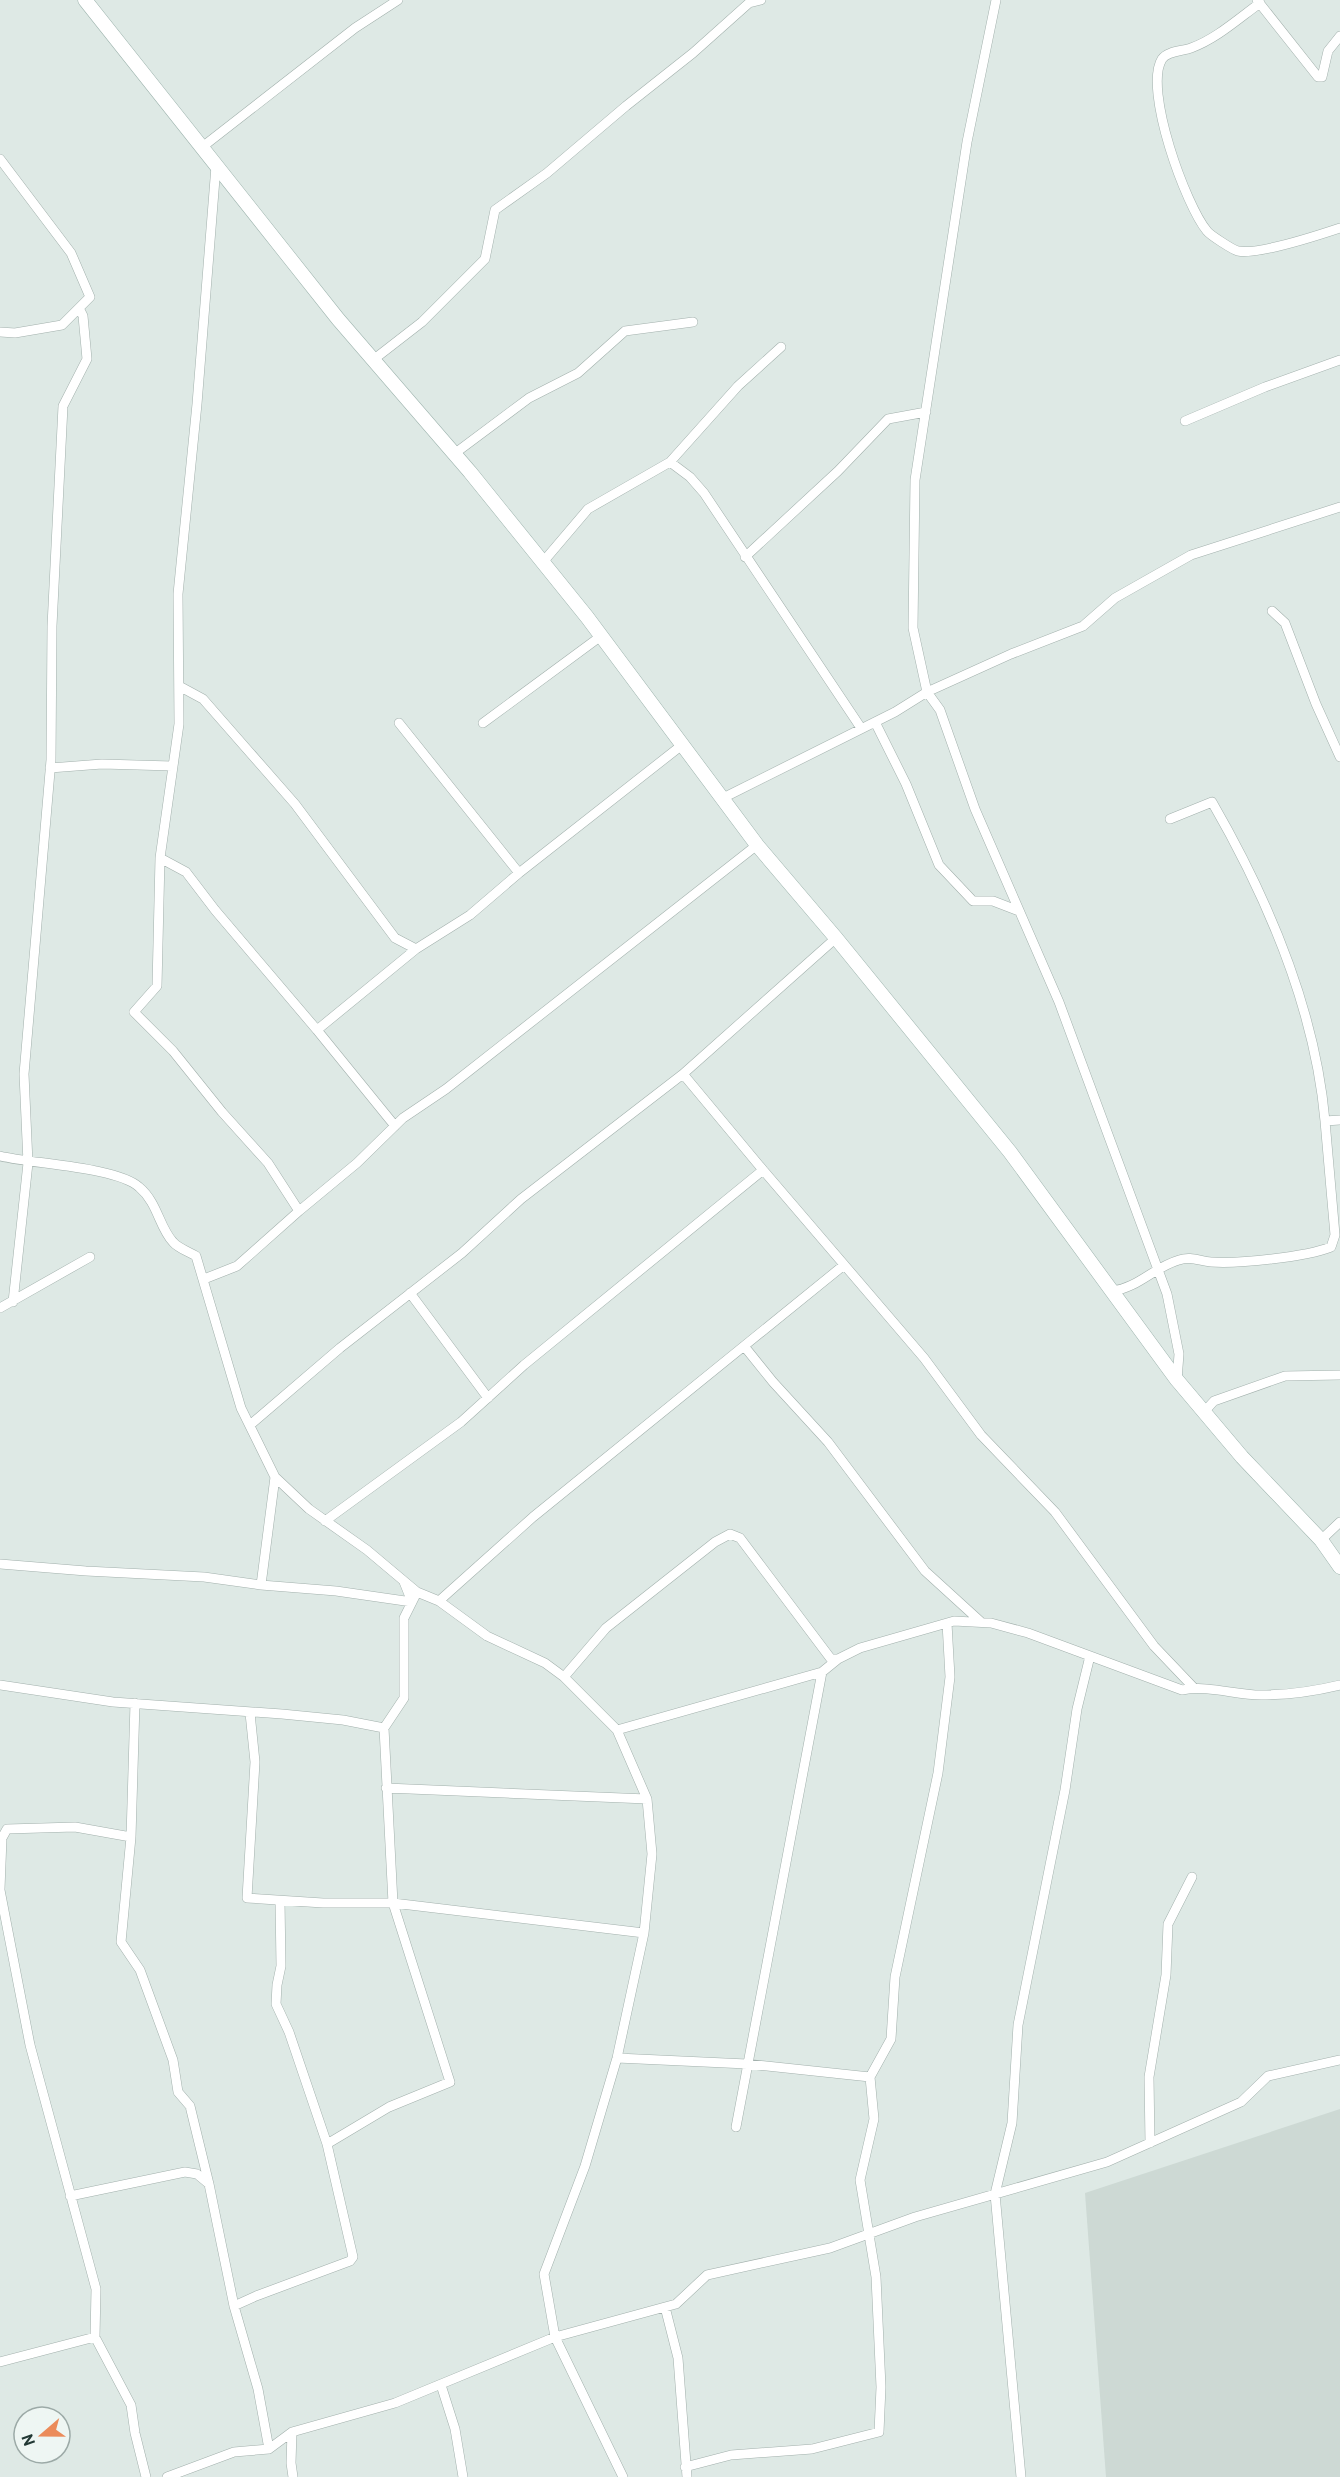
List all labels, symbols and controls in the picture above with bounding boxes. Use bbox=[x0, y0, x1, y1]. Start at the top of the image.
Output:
north arrow bbox=[12, 2405, 72, 2465]
text: N bbox=[18, 2431, 41, 2448]

